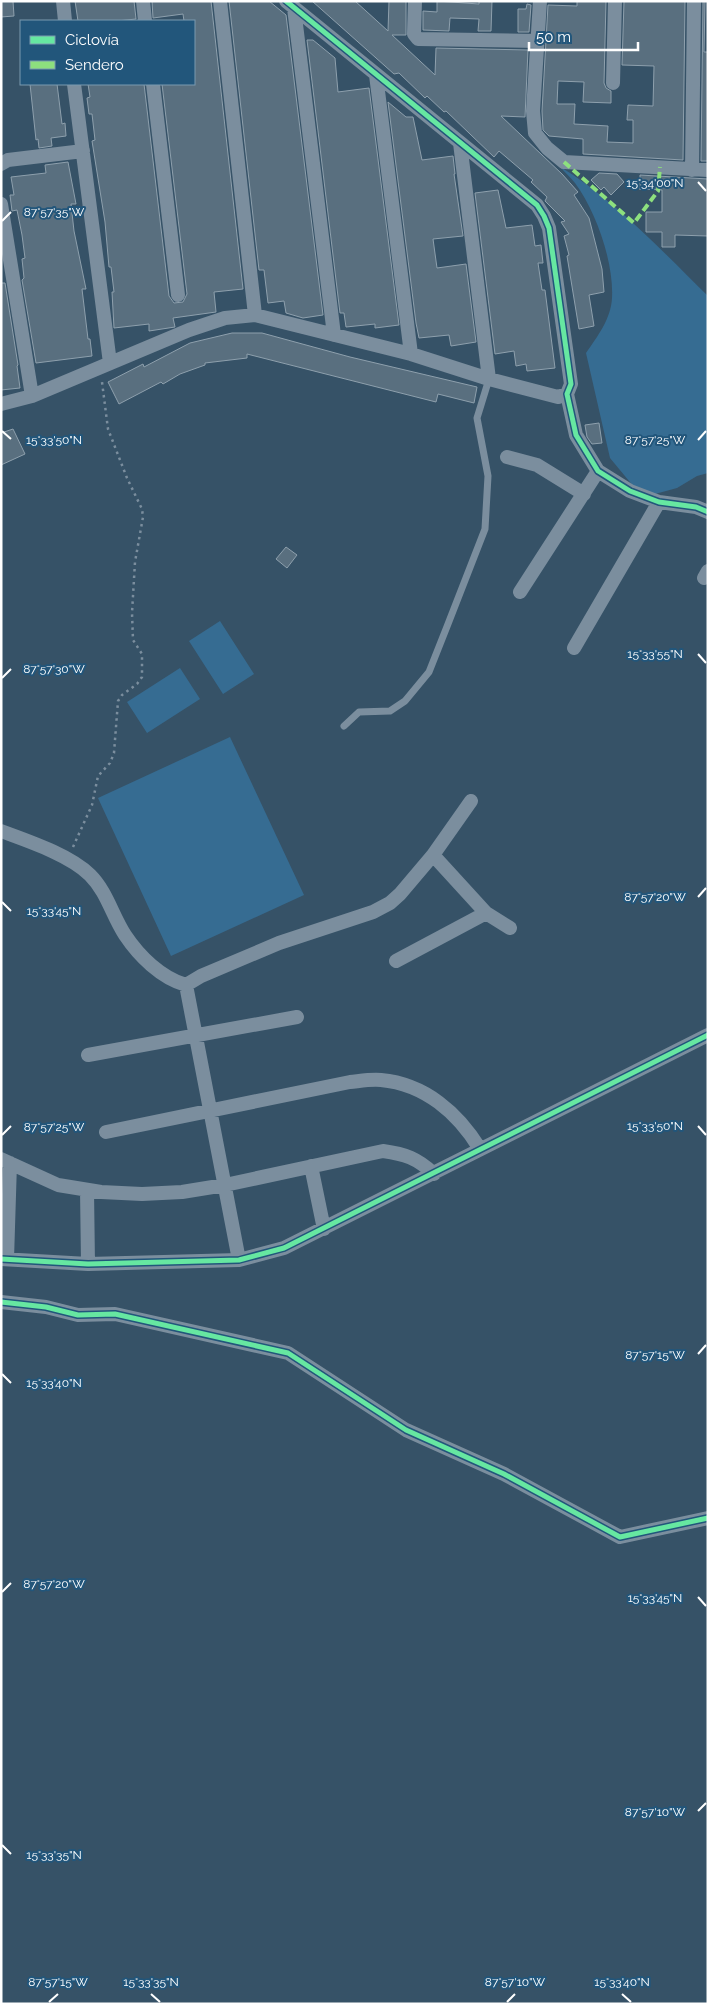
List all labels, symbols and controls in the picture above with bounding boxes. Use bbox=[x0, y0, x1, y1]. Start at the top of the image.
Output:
legend bbox=[20, 20, 195, 85]
scale bar bbox=[529, 20, 638, 52]
text: 50 m bbox=[536, 28, 571, 46]
text: Ciclovía bbox=[65, 31, 119, 49]
text: Sendero bbox=[65, 56, 124, 74]
text: 15°34'00"N bbox=[626, 176, 684, 190]
text: 87°57'35"W bbox=[24, 205, 85, 219]
text: 15°33'50"N bbox=[26, 433, 82, 447]
text: 87°57'25"W bbox=[625, 433, 686, 447]
text: 15°33'55"N bbox=[627, 647, 683, 661]
text: 87°57'30"W bbox=[23, 662, 85, 676]
text: 87°57'20"W bbox=[624, 890, 686, 904]
text: 15°33'45"N bbox=[27, 904, 81, 918]
text: 15°33'50"N bbox=[627, 1119, 683, 1133]
text: 87°57'25"W bbox=[24, 1120, 85, 1134]
text: 87°57'15"W bbox=[625, 1348, 685, 1362]
text: 15°33'40"N bbox=[26, 1376, 82, 1390]
text: 87°57'20"W bbox=[23, 1577, 85, 1591]
text: 15°33'45"N bbox=[628, 1591, 682, 1605]
text: 87°57'10"W bbox=[625, 1805, 686, 1819]
text: 15°33'35"N bbox=[26, 1848, 82, 1862]
text: 87°57'15"W bbox=[28, 1975, 88, 1989]
text: 15°33'35"N bbox=[123, 1975, 179, 1989]
text: 87°57'10"W bbox=[485, 1975, 546, 1989]
text: 15°33'40"N bbox=[594, 1975, 650, 1989]

